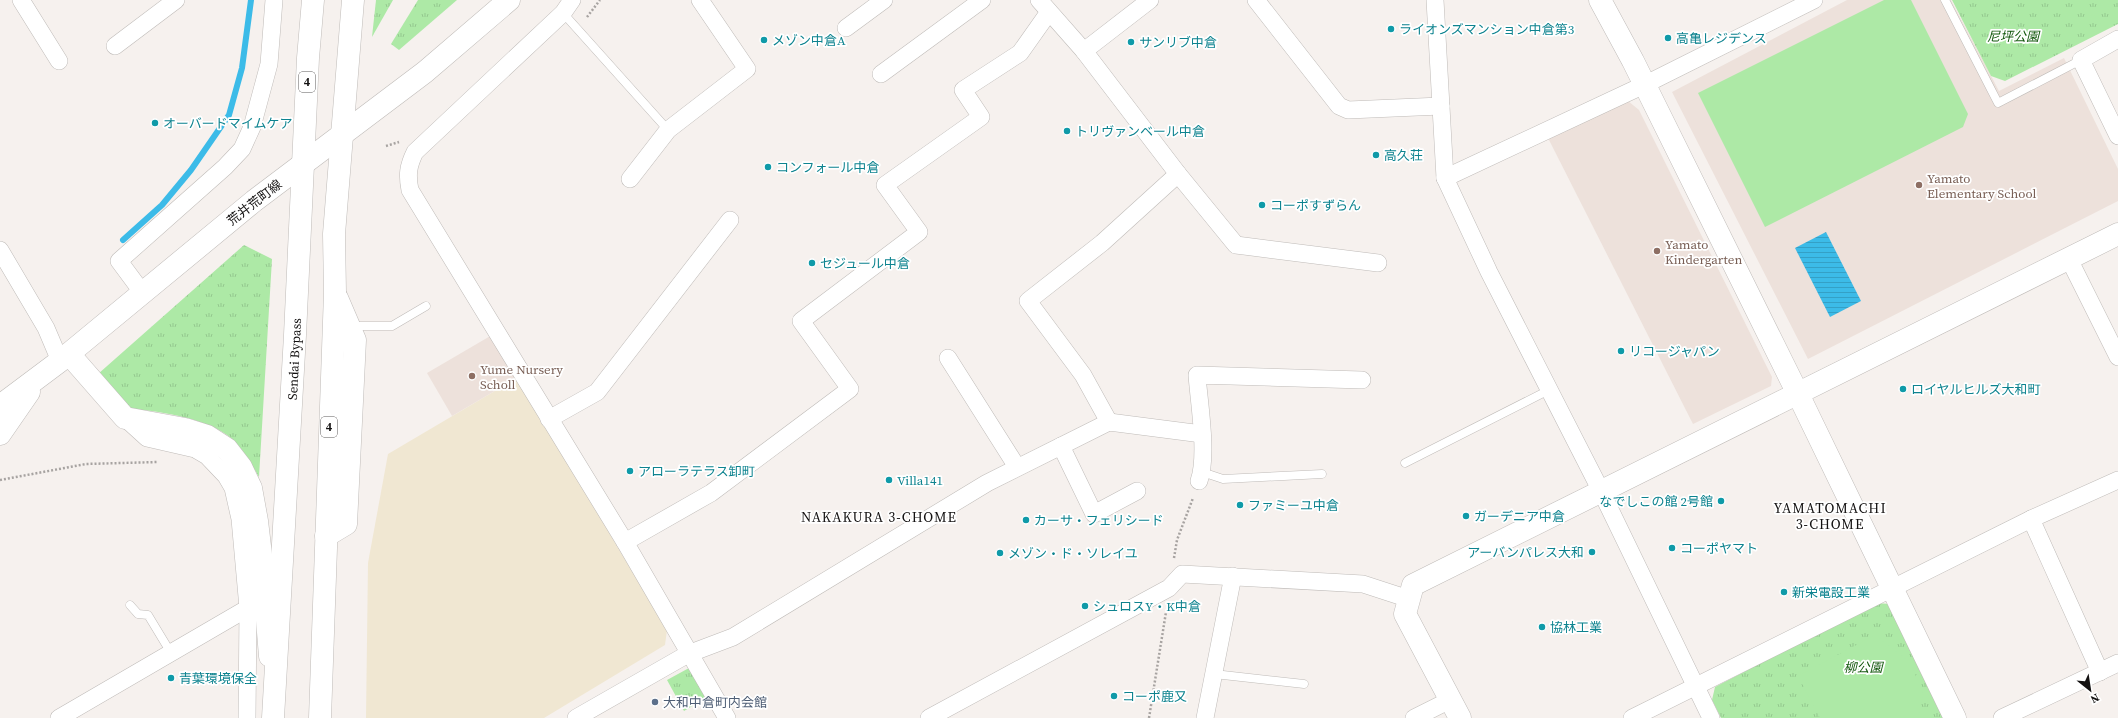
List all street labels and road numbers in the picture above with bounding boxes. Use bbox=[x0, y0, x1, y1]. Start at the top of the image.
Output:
road number: 4 bbox=[299, 72, 315, 92]
street label: 荒井荒町線 bbox=[223, 176, 285, 229]
street label: Sendai Bypass bbox=[284, 317, 305, 400]
road number: 4 bbox=[321, 417, 337, 437]

